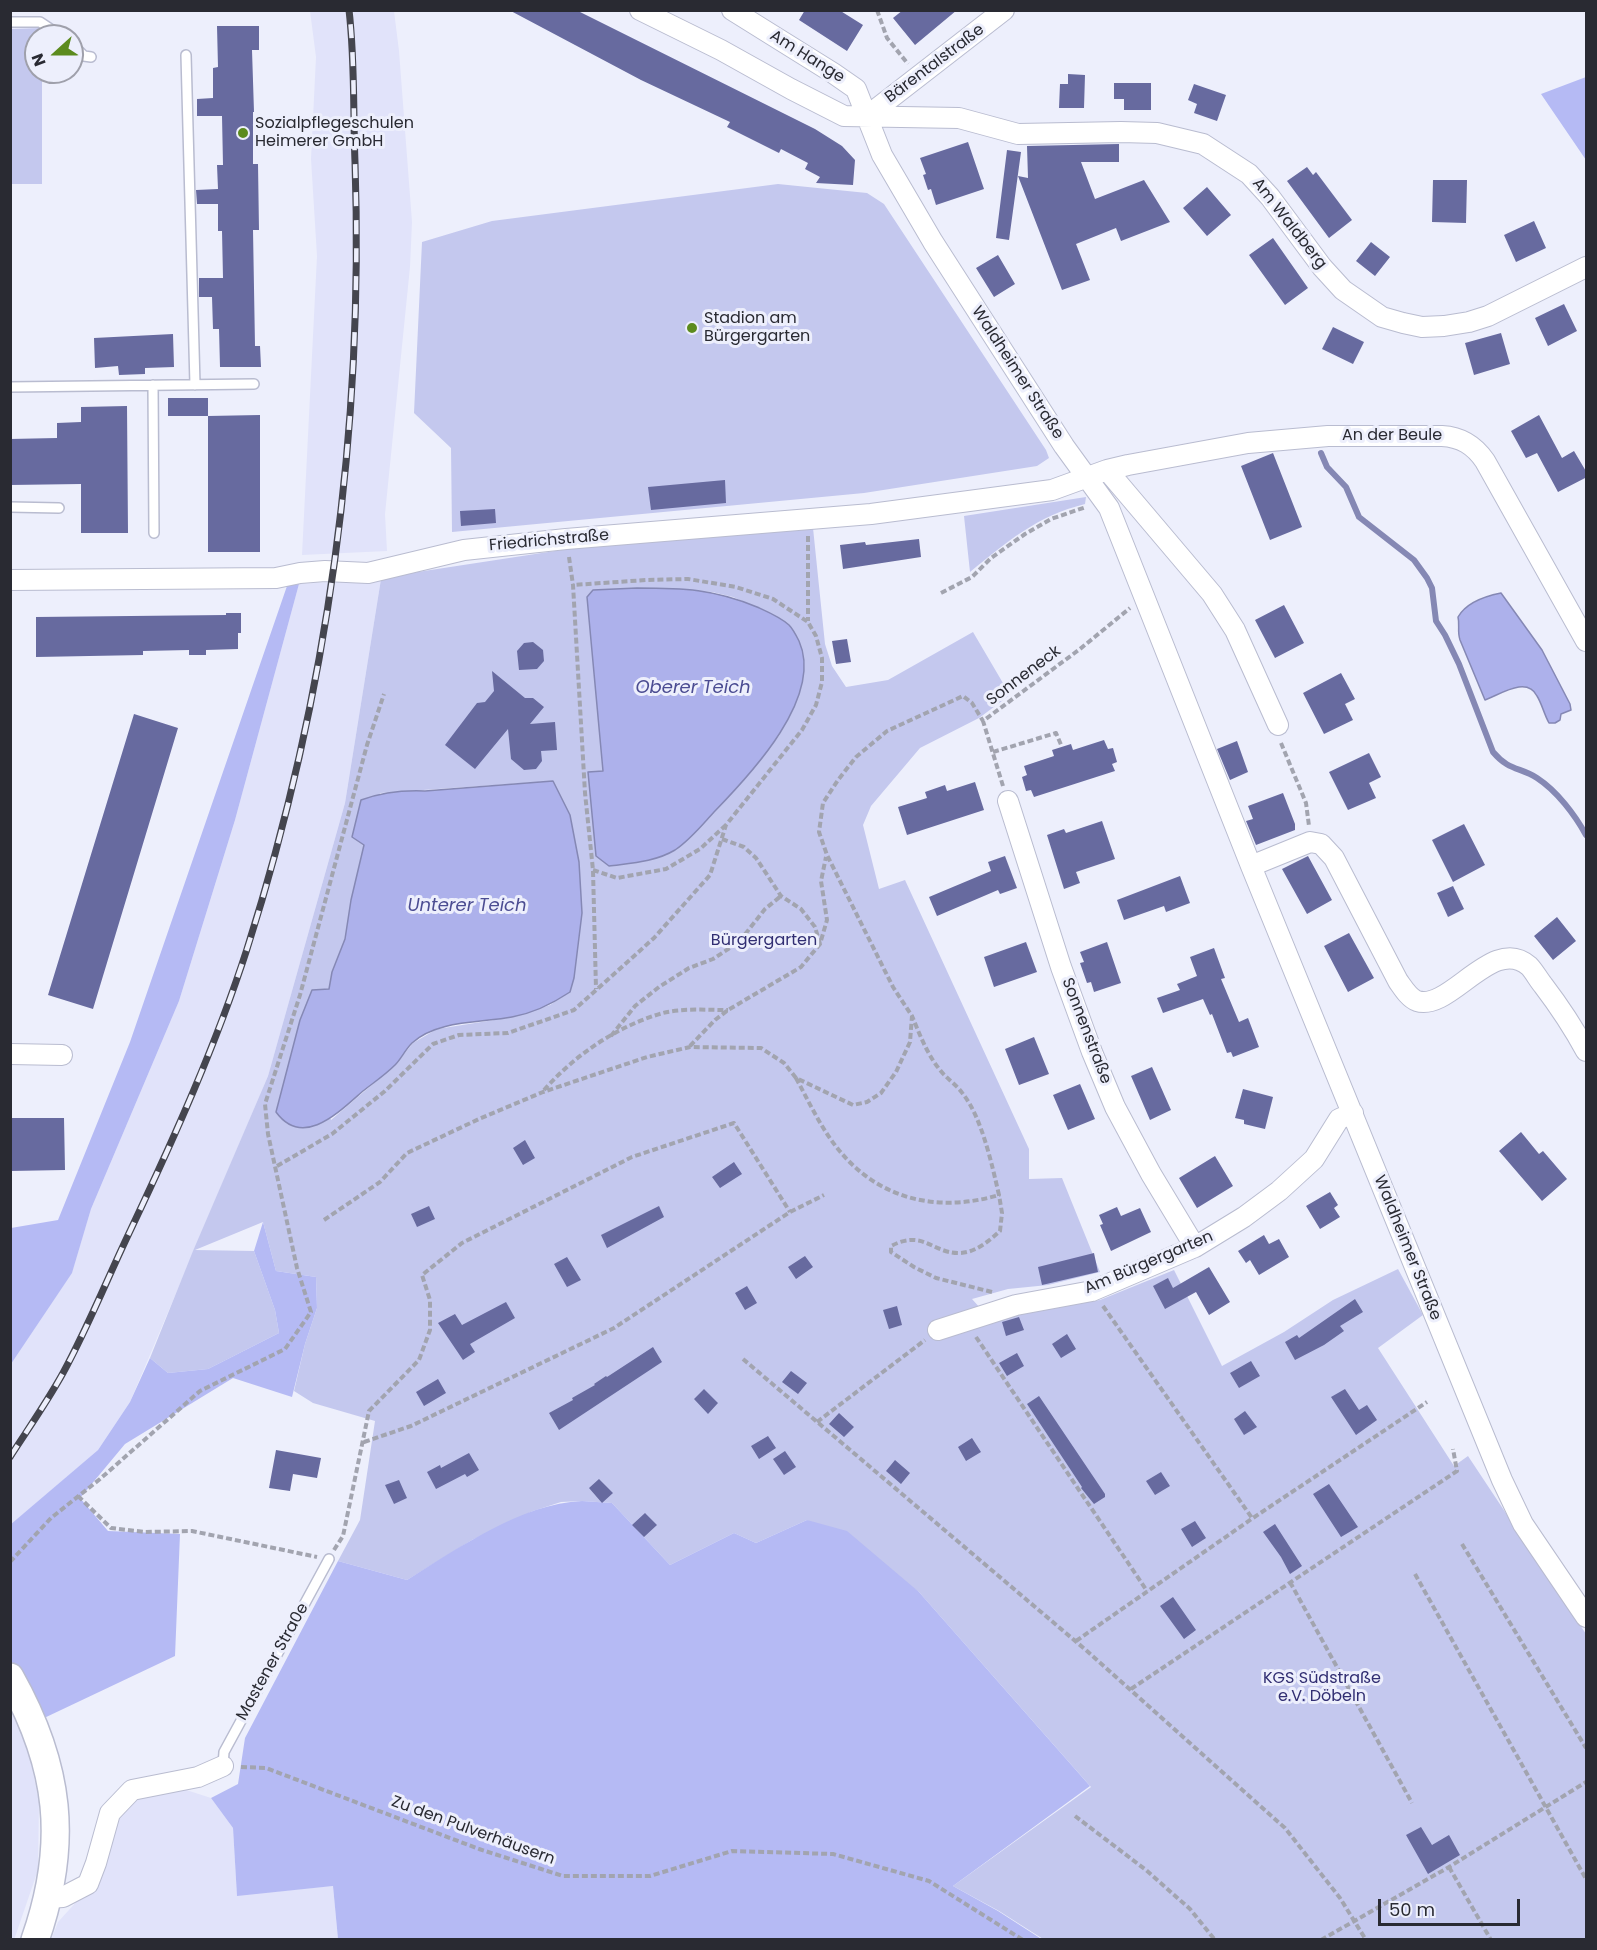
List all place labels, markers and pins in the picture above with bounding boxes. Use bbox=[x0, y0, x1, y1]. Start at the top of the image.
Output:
place label: Sozialpflegeschulen Heimerer GmbH bbox=[255, 114, 414, 152]
marker: Sozialpflegeschulen Heimerer GmbH bbox=[236, 126, 250, 140]
place label: Stadion am Bürgergarten bbox=[704, 309, 810, 347]
marker: Stadion am Bürgergarten bbox=[685, 321, 699, 335]

